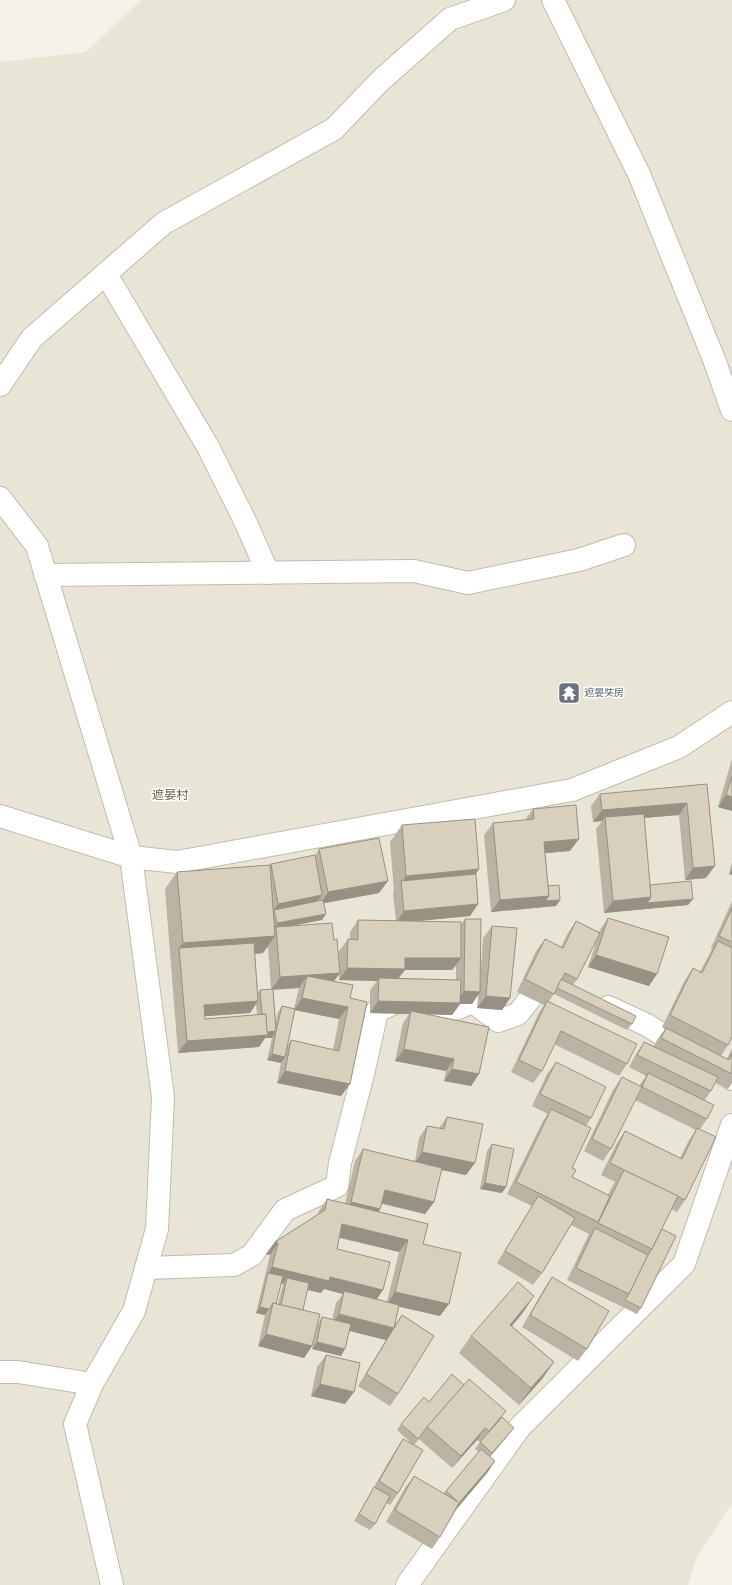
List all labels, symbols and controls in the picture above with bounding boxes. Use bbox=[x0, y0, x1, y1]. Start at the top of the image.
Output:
temple icon: 遮晏奘房 bbox=[556, 680, 582, 706]
place label: 遮晏奘房 bbox=[584, 687, 624, 700]
district label: 遮晏村 bbox=[152, 788, 189, 804]

